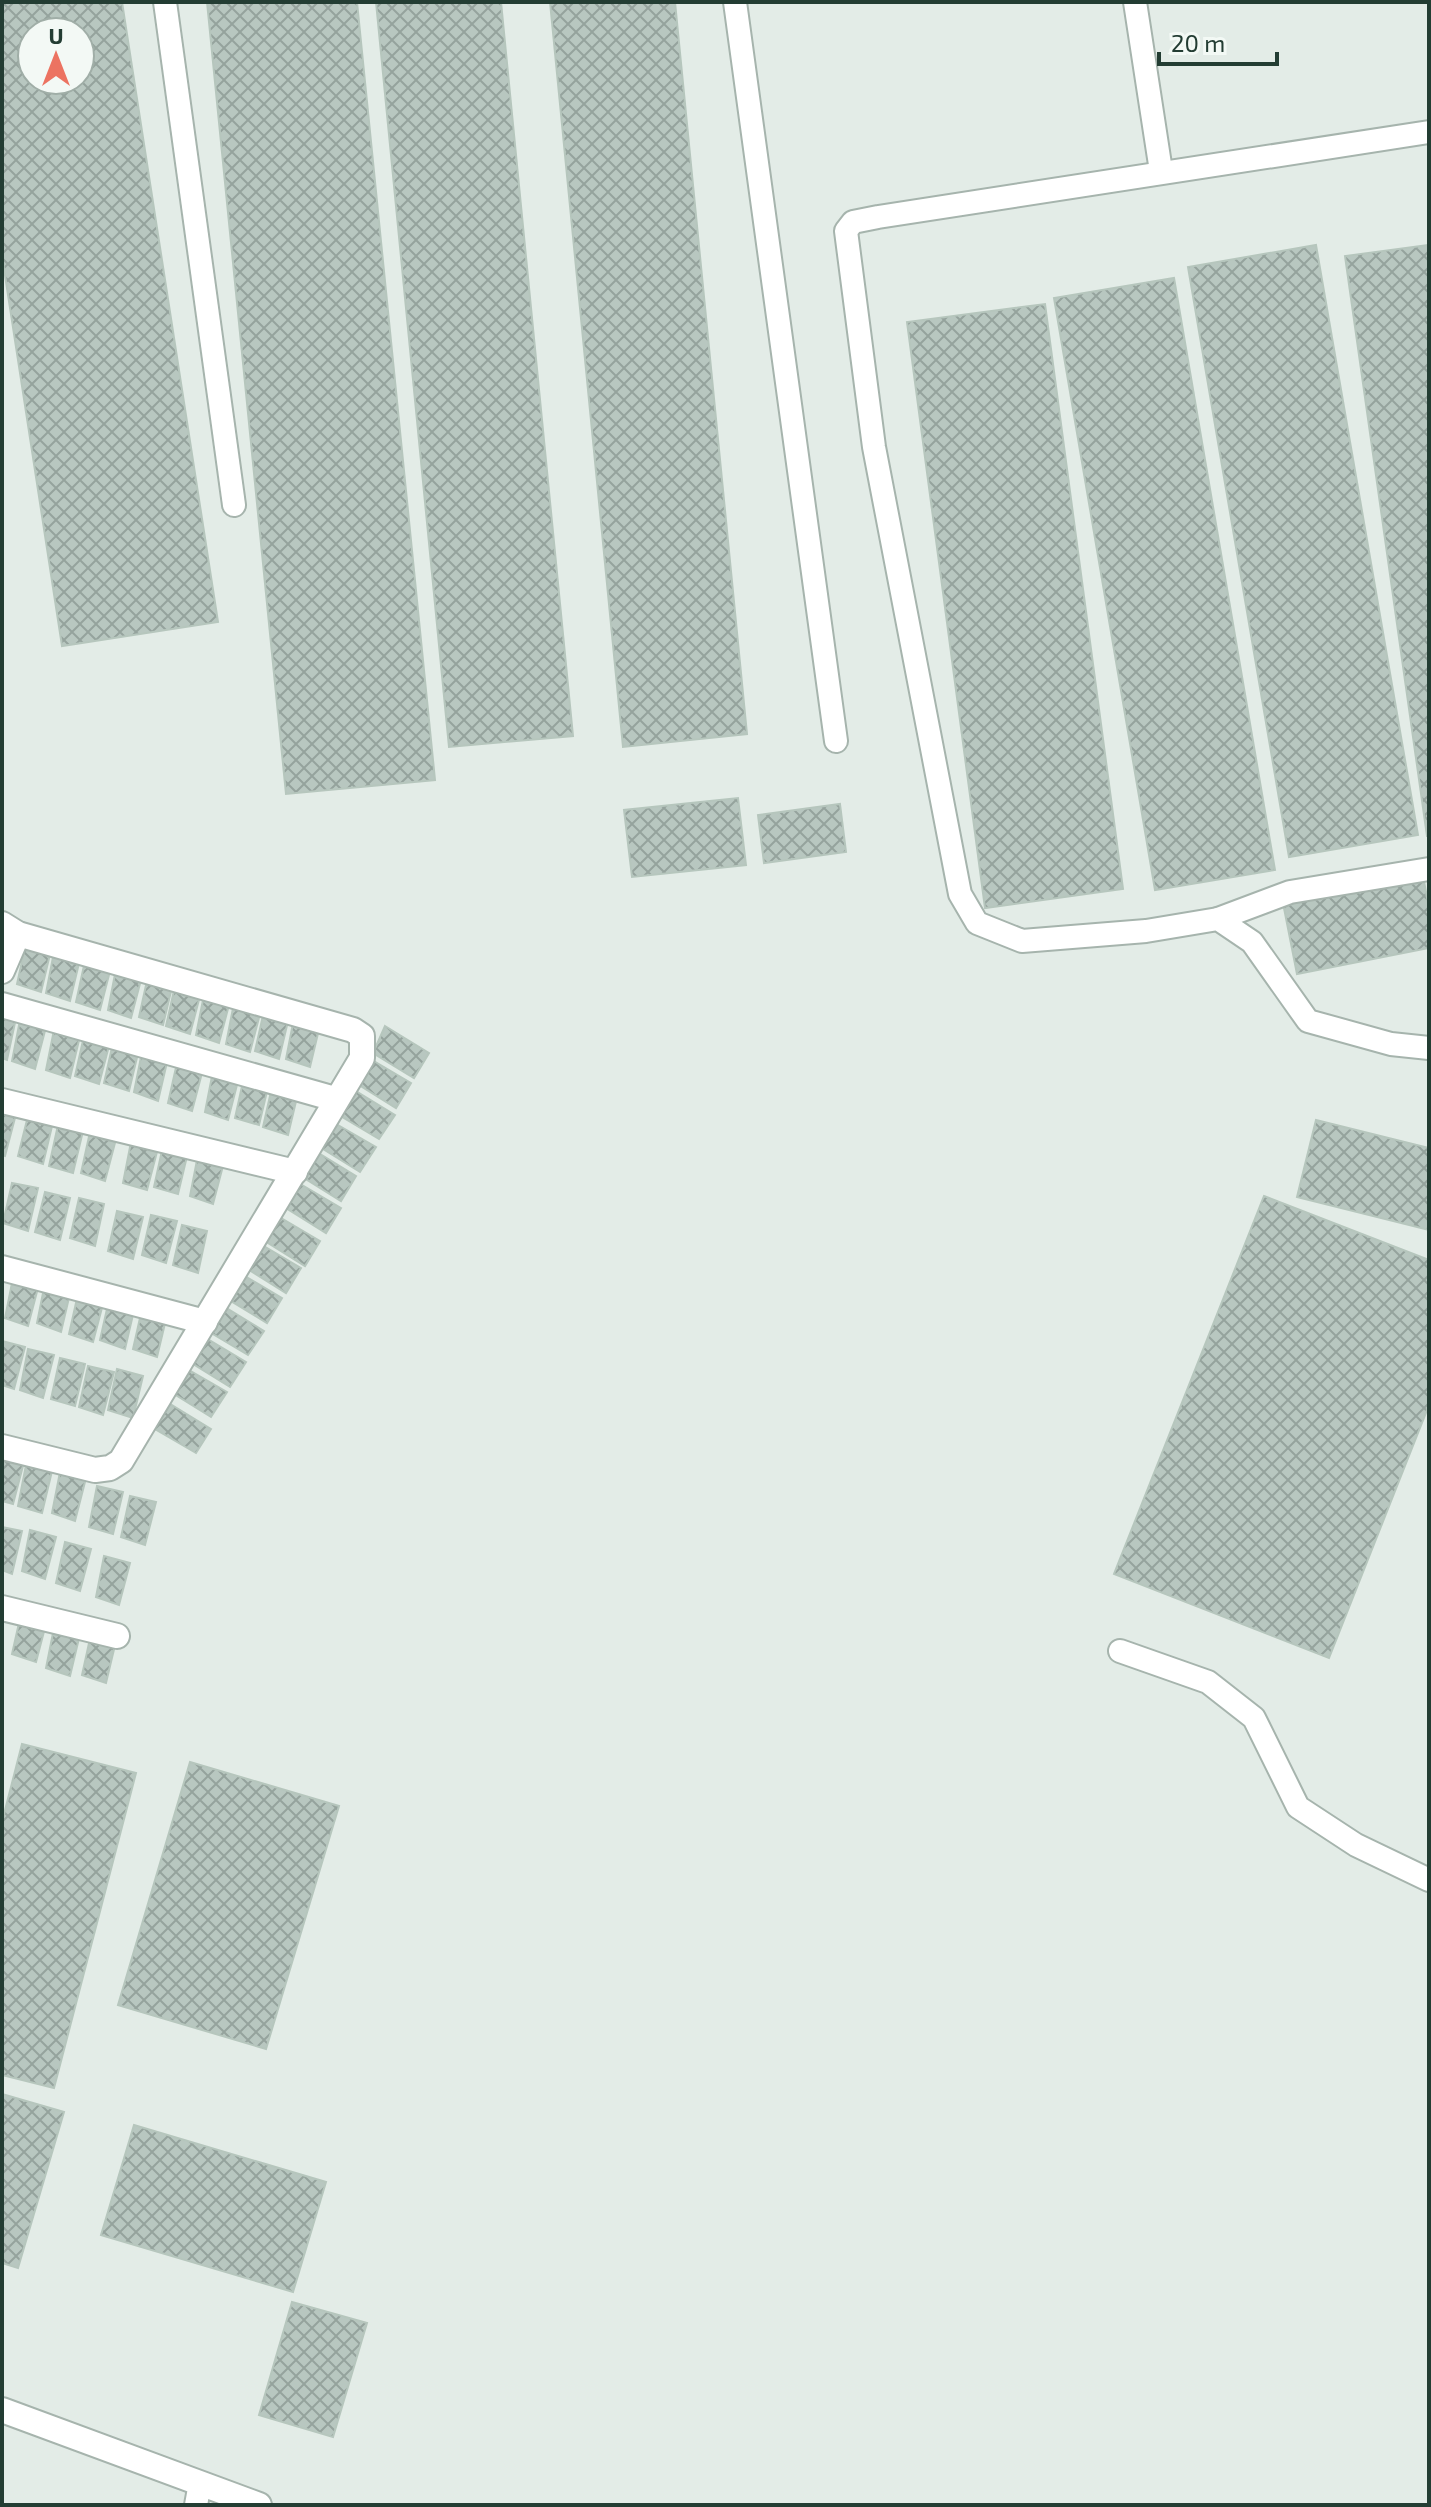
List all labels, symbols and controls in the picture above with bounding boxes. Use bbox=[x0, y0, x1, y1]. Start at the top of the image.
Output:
north arrow bbox=[16, 16, 96, 96]
scale bar bbox=[1159, 16, 1277, 66]
text: U bbox=[48, 22, 64, 48]
text: 20 m bbox=[1171, 28, 1225, 57]

